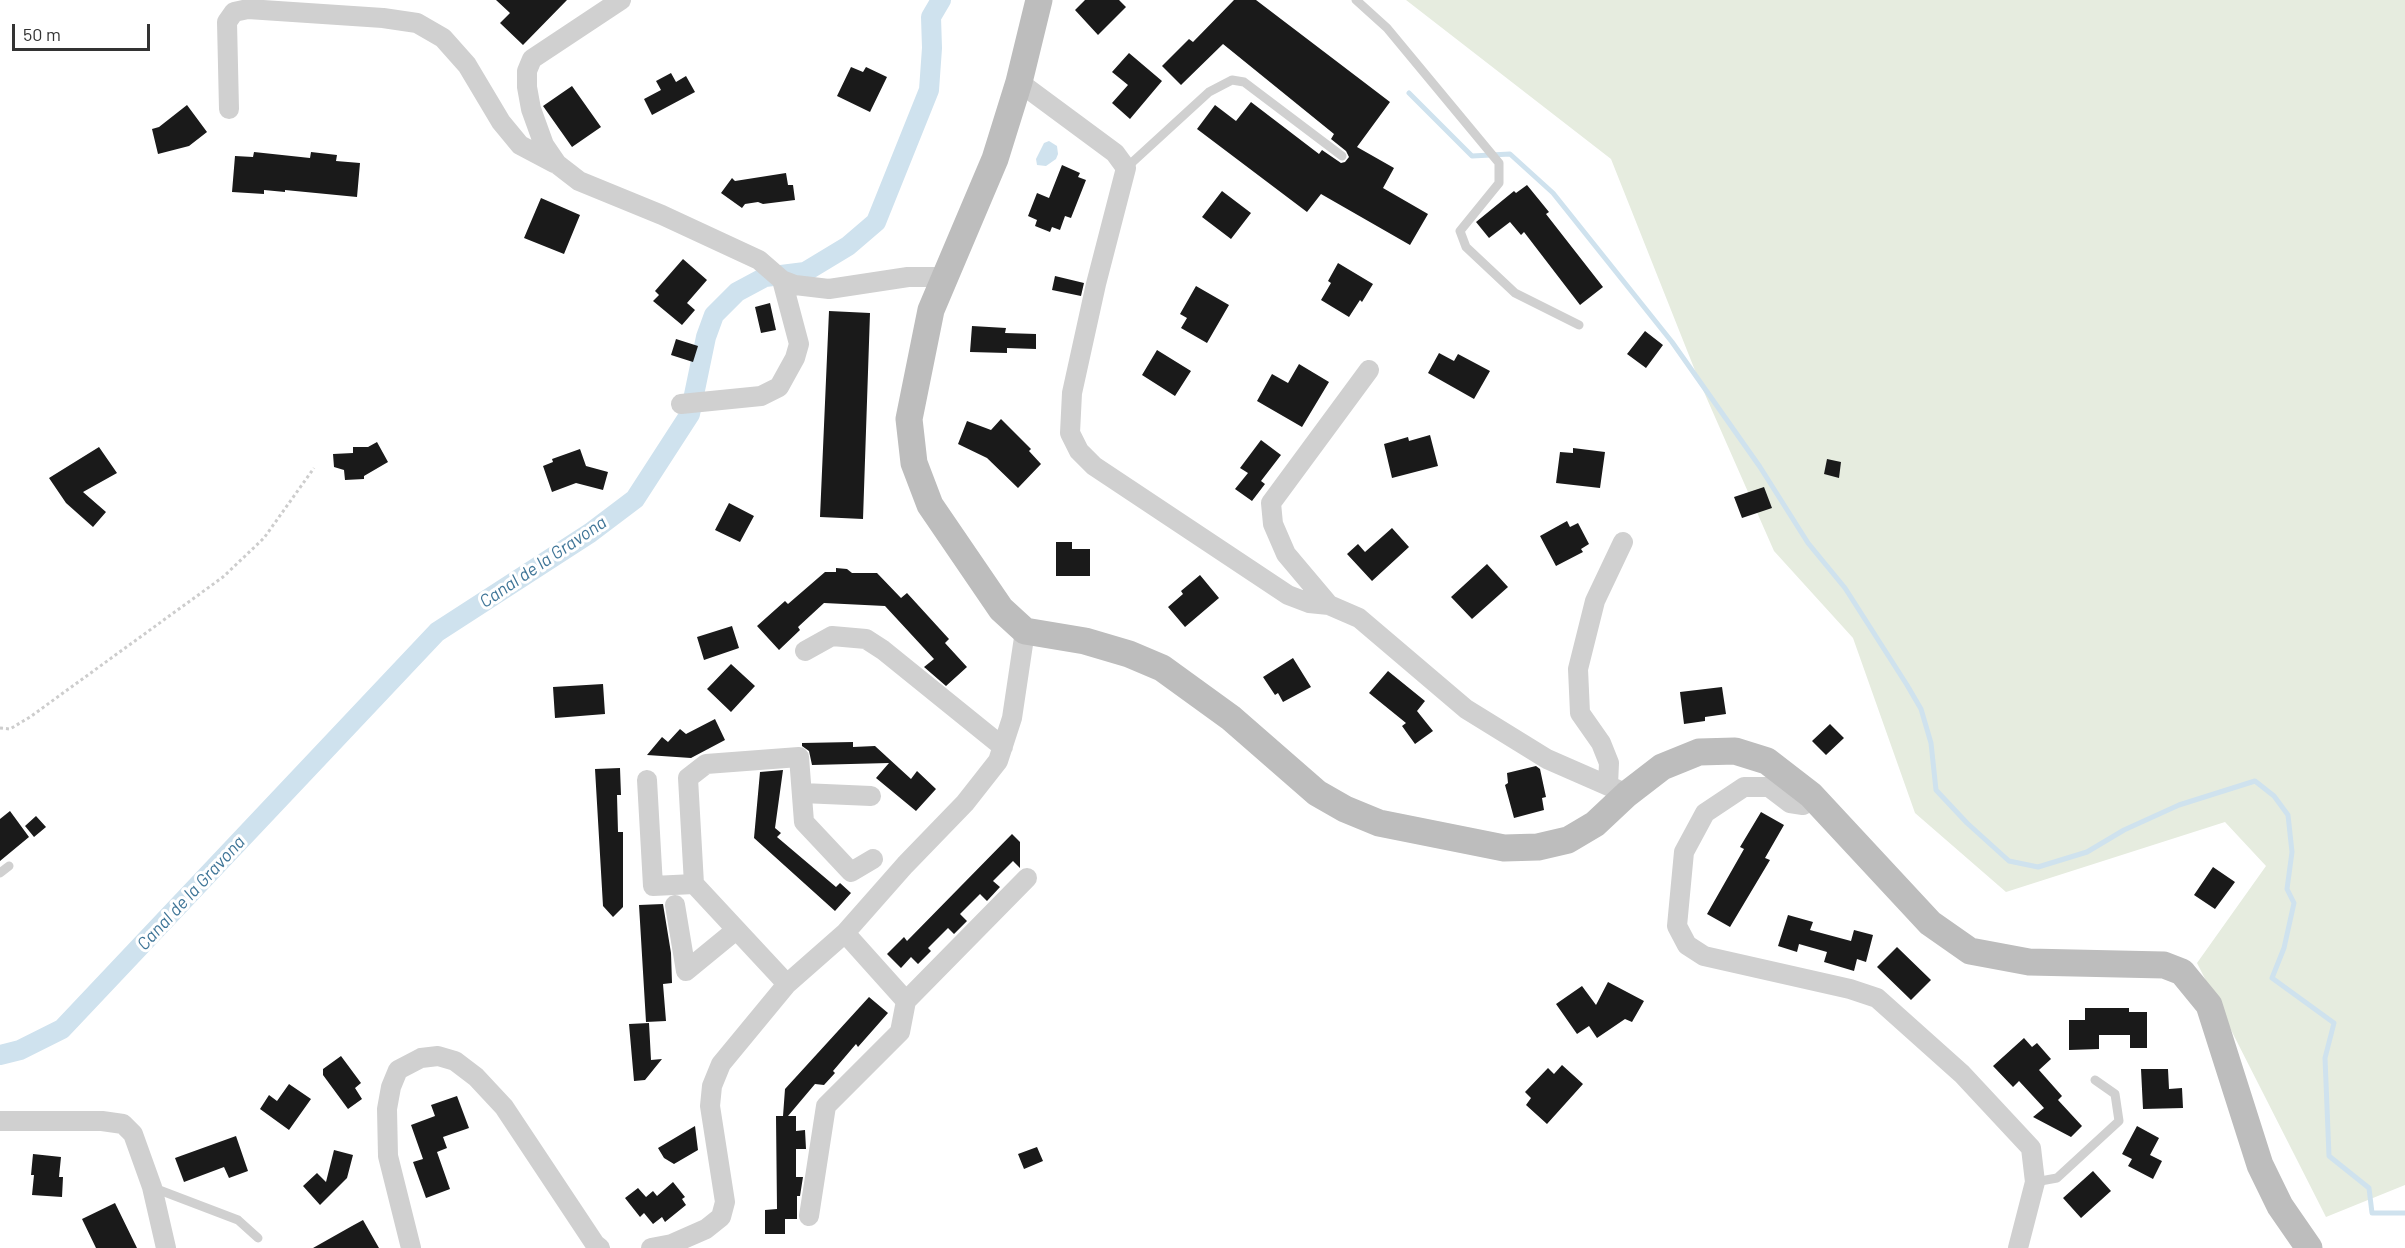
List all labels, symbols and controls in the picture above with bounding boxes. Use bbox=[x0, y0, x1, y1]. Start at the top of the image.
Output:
scale bar bbox=[15, 12, 153, 50]
text: 50 m bbox=[23, 23, 61, 45]
water label: Canal de la Gravona bbox=[475, 512, 611, 612]
water label: Canal de la Gravona bbox=[132, 831, 250, 955]

